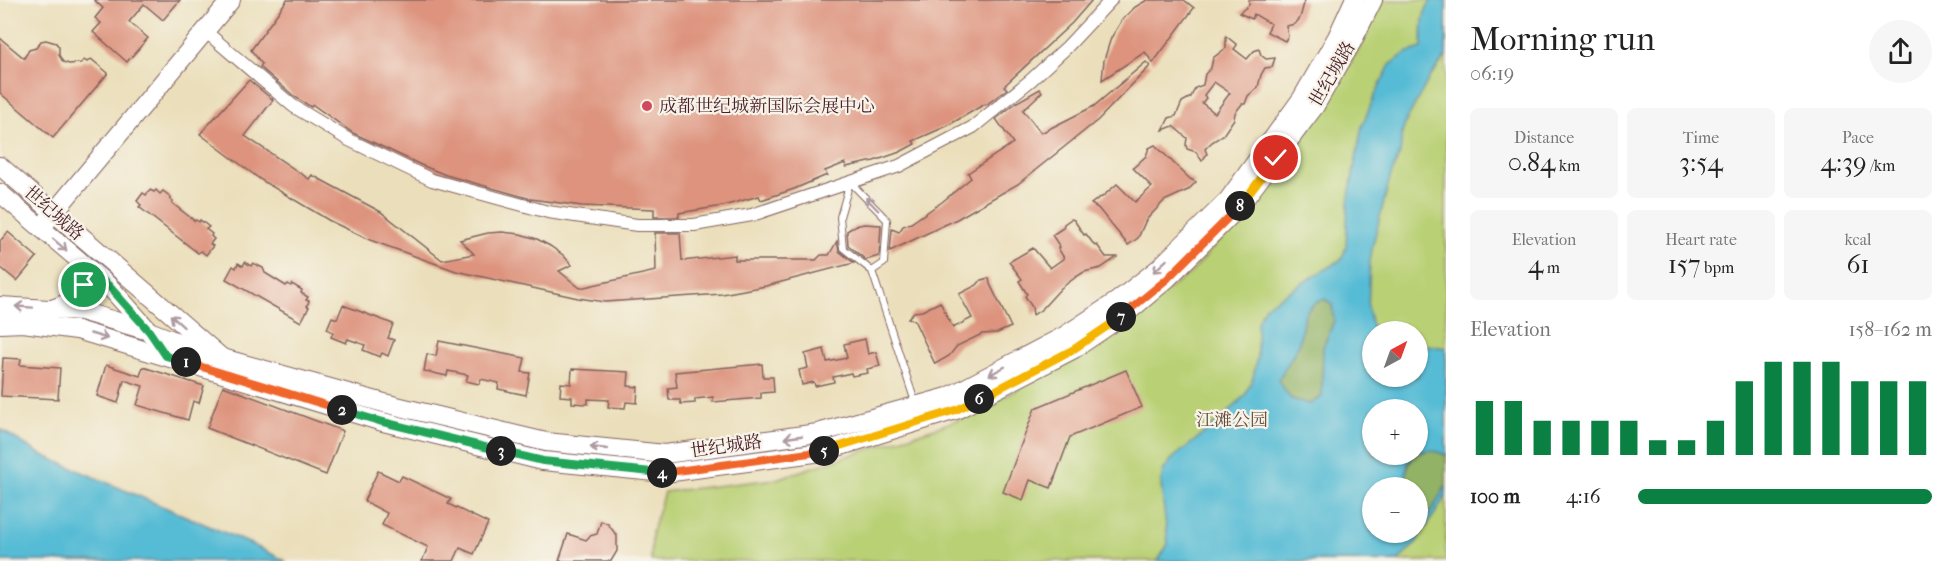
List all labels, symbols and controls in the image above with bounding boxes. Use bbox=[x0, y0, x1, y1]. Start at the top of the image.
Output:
text: Morning run bbox=[1470, 20, 1655, 59]
button: share bbox=[1869, 20, 1932, 83]
street label: 世纪城路 bbox=[1305, 38, 1360, 111]
text: 06:19 bbox=[1470, 62, 1514, 85]
place label: 成都世纪城新国际会展中心 bbox=[659, 96, 875, 117]
marker: 成都世纪城新国际会展中心 bbox=[640, 99, 654, 113]
text: Distance bbox=[1514, 128, 1574, 147]
text: Time bbox=[1683, 128, 1719, 147]
text: Pace bbox=[1842, 128, 1874, 147]
pin bbox=[1250, 132, 1301, 183]
icon: check bbox=[1259, 141, 1292, 174]
text: 0.84 bbox=[1508, 147, 1555, 178]
text: 3:54 bbox=[1679, 147, 1723, 178]
text: 4:39 bbox=[1821, 147, 1867, 178]
text: km bbox=[1555, 156, 1580, 175]
text: /km bbox=[1867, 156, 1895, 175]
street label: 世纪城路 bbox=[20, 182, 88, 245]
pin: 8 bbox=[1225, 191, 1255, 221]
text: 8 bbox=[1236, 196, 1244, 215]
one-way arrow bbox=[865, 197, 879, 212]
text: Elevation bbox=[1512, 230, 1576, 249]
text: Heart rate bbox=[1665, 230, 1737, 249]
text: kcal bbox=[1845, 230, 1871, 249]
one-way arrow bbox=[52, 238, 67, 252]
text: 4 bbox=[1528, 249, 1543, 280]
text: 157 bbox=[1668, 249, 1701, 280]
text: 61 bbox=[1846, 249, 1870, 280]
text: m bbox=[1543, 258, 1560, 277]
text: bpm bbox=[1701, 258, 1734, 277]
pin bbox=[58, 259, 109, 310]
one-way arrow bbox=[1153, 259, 1168, 273]
icon: arrive bbox=[67, 268, 100, 301]
one-way arrow bbox=[14, 302, 34, 313]
pin: 7 bbox=[1106, 302, 1136, 332]
text: 7 bbox=[1117, 307, 1125, 326]
one-way arrow bbox=[169, 314, 184, 328]
text: Elevation bbox=[1470, 318, 1551, 341]
text: 158–162 m bbox=[1848, 318, 1932, 341]
north arrow bbox=[1362, 321, 1428, 387]
map controls bbox=[1362, 321, 1428, 543]
one-way arrow bbox=[89, 331, 108, 343]
pin: 1 bbox=[171, 347, 201, 377]
text: 1 bbox=[183, 352, 189, 371]
one-way arrow bbox=[989, 365, 1006, 377]
pin: 6 bbox=[964, 384, 994, 414]
text: 6 bbox=[975, 389, 983, 408]
pin: 2 bbox=[327, 395, 357, 425]
button: + bbox=[1362, 399, 1428, 465]
text: 2 bbox=[338, 400, 346, 419]
park label: 江滩公园 bbox=[1196, 410, 1268, 431]
street label: 世纪城路 bbox=[689, 431, 763, 462]
one-way arrow bbox=[783, 431, 803, 442]
pin: 3 bbox=[486, 436, 516, 466]
pin: 5 bbox=[809, 436, 839, 466]
text: 3 bbox=[498, 441, 504, 460]
text: 5 bbox=[821, 441, 827, 460]
one-way arrow bbox=[590, 442, 610, 453]
pin: 4 bbox=[647, 458, 677, 488]
text: 4 bbox=[657, 463, 667, 482]
button: − bbox=[1362, 477, 1428, 543]
text: 100 m bbox=[1470, 485, 1520, 508]
text: 4:16 bbox=[1566, 485, 1601, 508]

